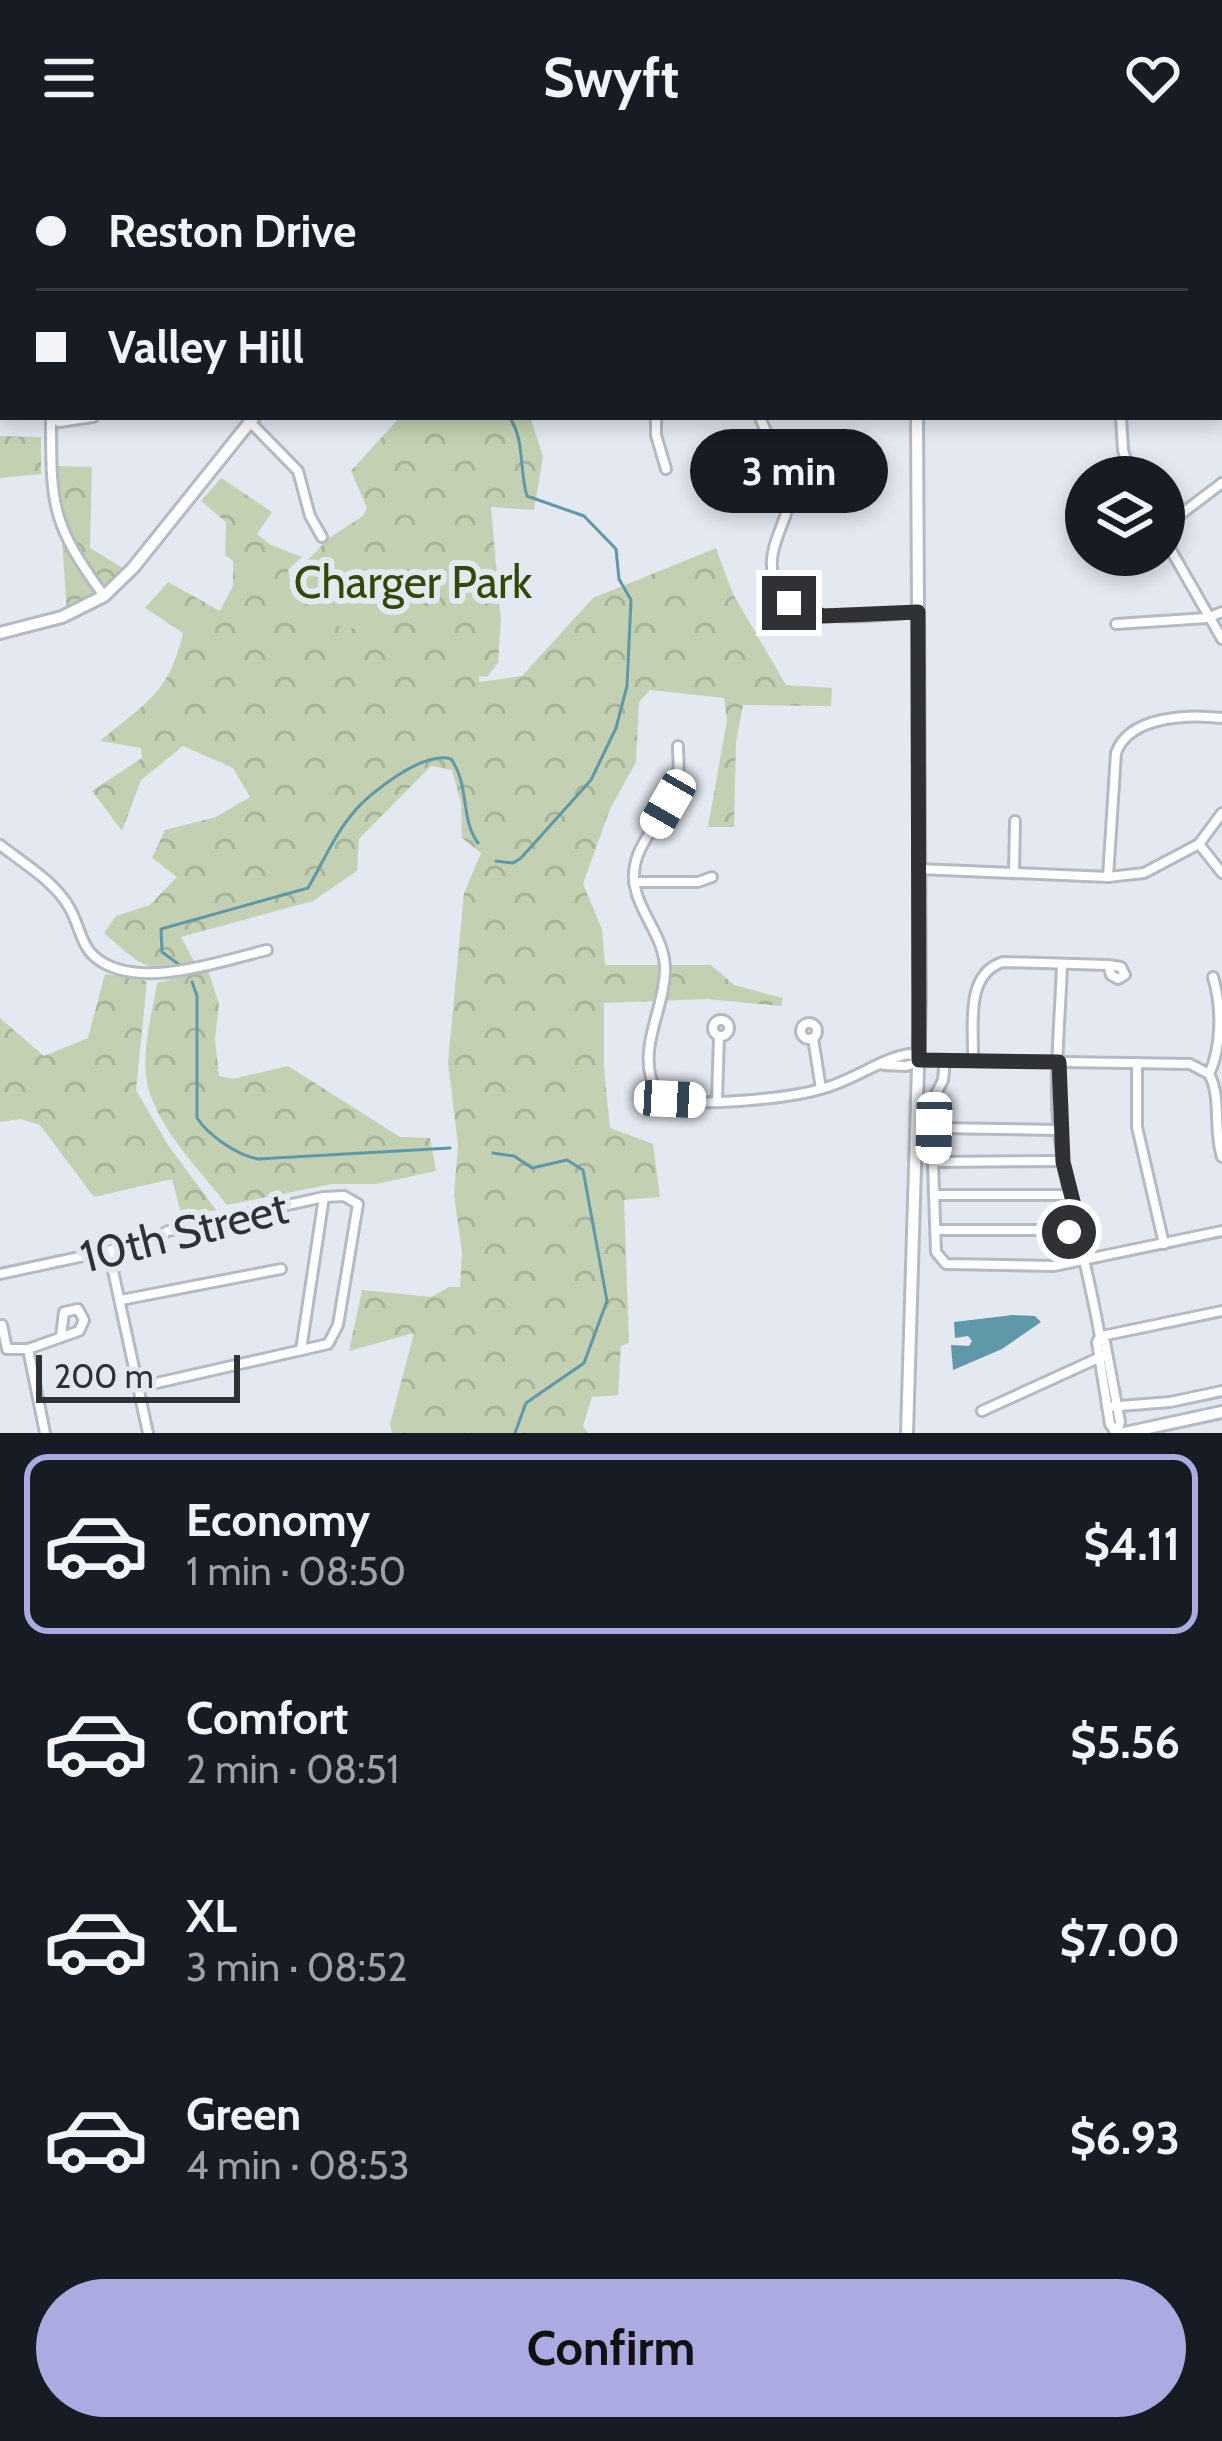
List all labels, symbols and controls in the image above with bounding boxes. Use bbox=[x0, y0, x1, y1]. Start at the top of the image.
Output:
icon: menu bbox=[36, 45, 102, 111]
text: Swyft bbox=[543, 45, 679, 111]
icon: heart bbox=[1120, 45, 1186, 111]
text: Reston Drive bbox=[108, 204, 356, 258]
text: Valley Hill bbox=[108, 320, 304, 374]
callout: 3 min bbox=[690, 429, 888, 513]
text: 3 min bbox=[742, 447, 836, 495]
map controls bbox=[1065, 456, 1185, 576]
button: layers bbox=[1065, 456, 1185, 576]
park label: Charger Park bbox=[294, 555, 533, 609]
route end bbox=[762, 576, 816, 630]
car bbox=[634, 764, 702, 844]
car bbox=[633, 1079, 707, 1119]
car bbox=[915, 1092, 953, 1164]
street label: 10th Street bbox=[75, 1180, 293, 1284]
route start bbox=[1042, 1205, 1096, 1259]
scale bar bbox=[36, 1349, 240, 1402]
text: 200 m bbox=[54, 1356, 154, 1396]
icon: car bbox=[42, 1490, 150, 1598]
text: Economy bbox=[186, 1493, 370, 1547]
text: $4.11 bbox=[1084, 1517, 1180, 1571]
text: 1 min · 08:50 bbox=[186, 1547, 406, 1595]
icon: car bbox=[42, 1688, 150, 1796]
text: Comfort bbox=[186, 1691, 349, 1745]
text: $5.56 bbox=[1070, 1715, 1180, 1769]
text: 2 min · 08:51 bbox=[186, 1745, 399, 1793]
icon: car bbox=[42, 1886, 150, 1994]
text: XL bbox=[186, 1889, 237, 1943]
text: $7.00 bbox=[1059, 1913, 1180, 1967]
text: 3 min · 08:52 bbox=[186, 1943, 407, 1991]
icon: car bbox=[42, 2084, 150, 2192]
text: Green bbox=[186, 2087, 301, 2141]
text: $6.93 bbox=[1070, 2111, 1180, 2165]
text: 4 min · 08:53 bbox=[186, 2141, 410, 2189]
button: Confirm bbox=[36, 2279, 1186, 2417]

